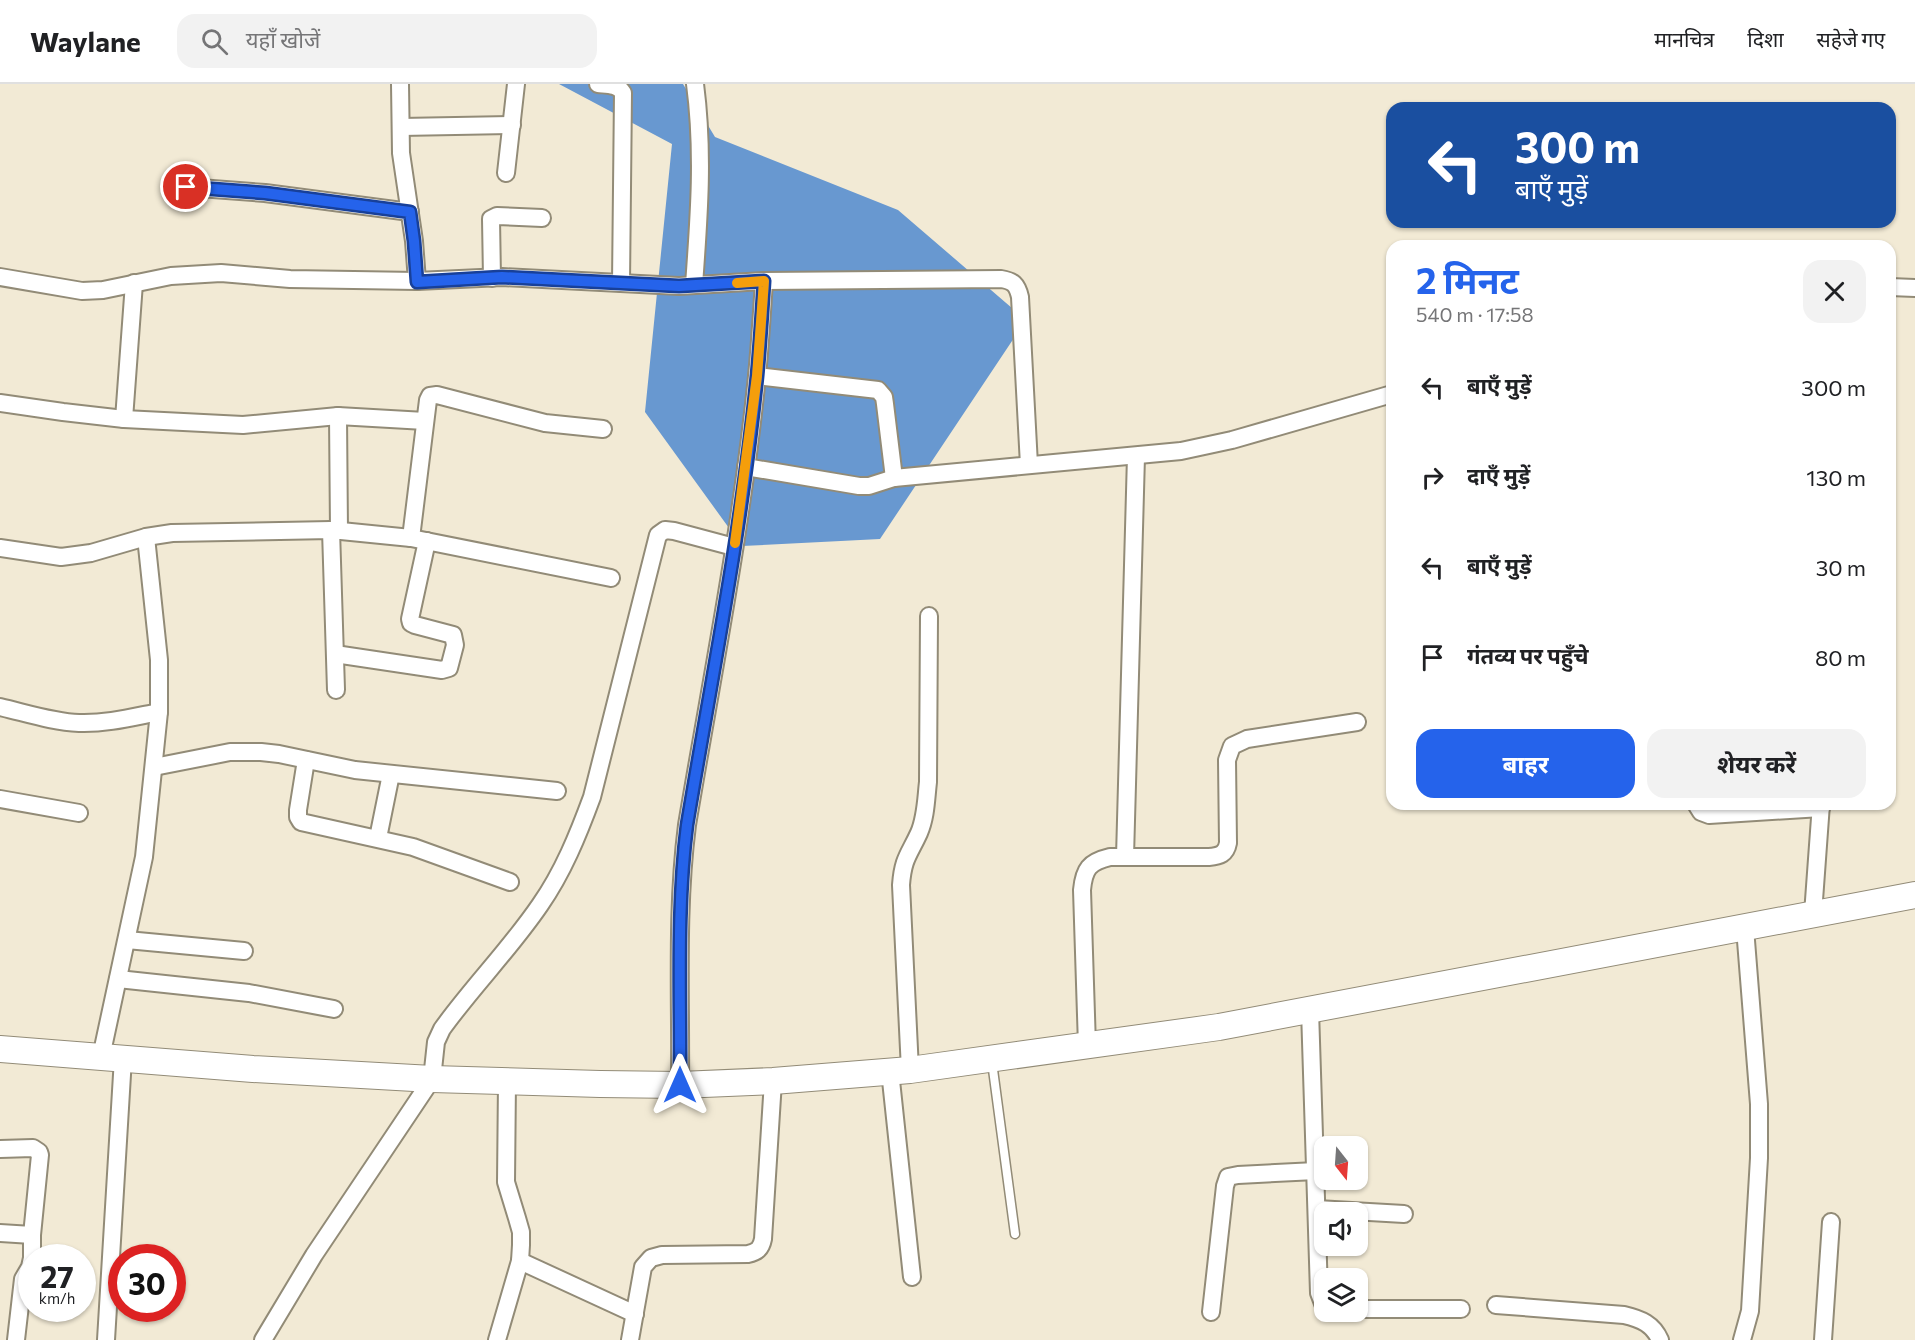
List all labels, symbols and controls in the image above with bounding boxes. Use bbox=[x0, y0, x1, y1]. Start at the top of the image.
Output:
search box bbox=[177, 14, 597, 68]
text: Waylane bbox=[30, 24, 141, 58]
icon: search bbox=[198, 25, 231, 58]
text: यहाँ खोजें bbox=[246, 26, 320, 53]
text: मानचित्र bbox=[1654, 26, 1714, 51]
text: दिशा bbox=[1747, 26, 1784, 51]
text: सहेजे गए bbox=[1817, 26, 1885, 51]
text: 300 m bbox=[1515, 120, 1640, 172]
icon: left bbox=[1416, 126, 1494, 204]
pin bbox=[160, 161, 211, 212]
icon: arrive bbox=[169, 170, 202, 203]
text: बाएँ मुड़ें bbox=[1515, 172, 1588, 205]
text: 2 मिनट bbox=[1416, 257, 1519, 301]
button: close bbox=[1803, 260, 1866, 323]
text: 540 m · 17:58 bbox=[1416, 302, 1534, 326]
icon: left bbox=[1416, 371, 1449, 404]
text: बाएँ मुड़ें bbox=[1467, 372, 1532, 399]
text: 300 m bbox=[1801, 374, 1866, 401]
icon: right bbox=[1416, 461, 1449, 494]
text: दाएँ मुड़ें bbox=[1467, 462, 1530, 489]
text: 130 m bbox=[1806, 464, 1866, 491]
icon: left bbox=[1416, 551, 1449, 584]
text: बाएँ मुड़ें bbox=[1467, 552, 1532, 579]
text: 30 m bbox=[1816, 554, 1866, 581]
icon: arrive bbox=[1416, 641, 1449, 674]
text: गंतव्य पर पहुँचे bbox=[1467, 642, 1589, 669]
text: 80 m bbox=[1815, 644, 1866, 671]
button: बाहर bbox=[1416, 729, 1635, 798]
button: शेयर करें bbox=[1647, 729, 1866, 798]
position arrow bbox=[648, 1053, 712, 1117]
north arrow bbox=[1314, 1136, 1368, 1190]
map controls bbox=[1314, 1136, 1368, 1322]
button: sound bbox=[1314, 1202, 1368, 1256]
speed limit sign: 30 bbox=[108, 1244, 186, 1322]
text: 27 bbox=[40, 1257, 74, 1294]
button: layers bbox=[1314, 1268, 1368, 1322]
text: km/h bbox=[39, 1289, 75, 1307]

